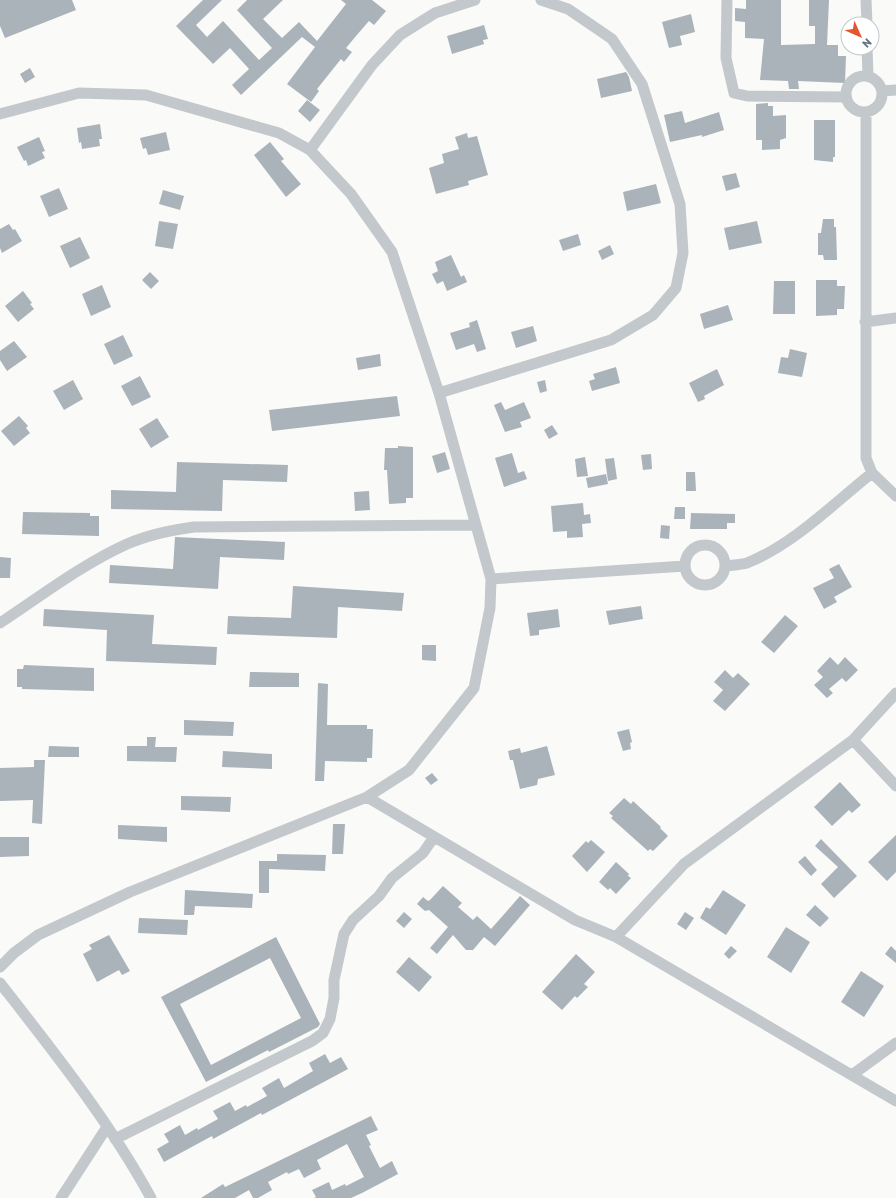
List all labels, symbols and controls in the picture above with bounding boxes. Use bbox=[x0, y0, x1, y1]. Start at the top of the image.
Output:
north arrow bbox=[840, 16, 880, 56]
text: N bbox=[859, 35, 874, 50]

